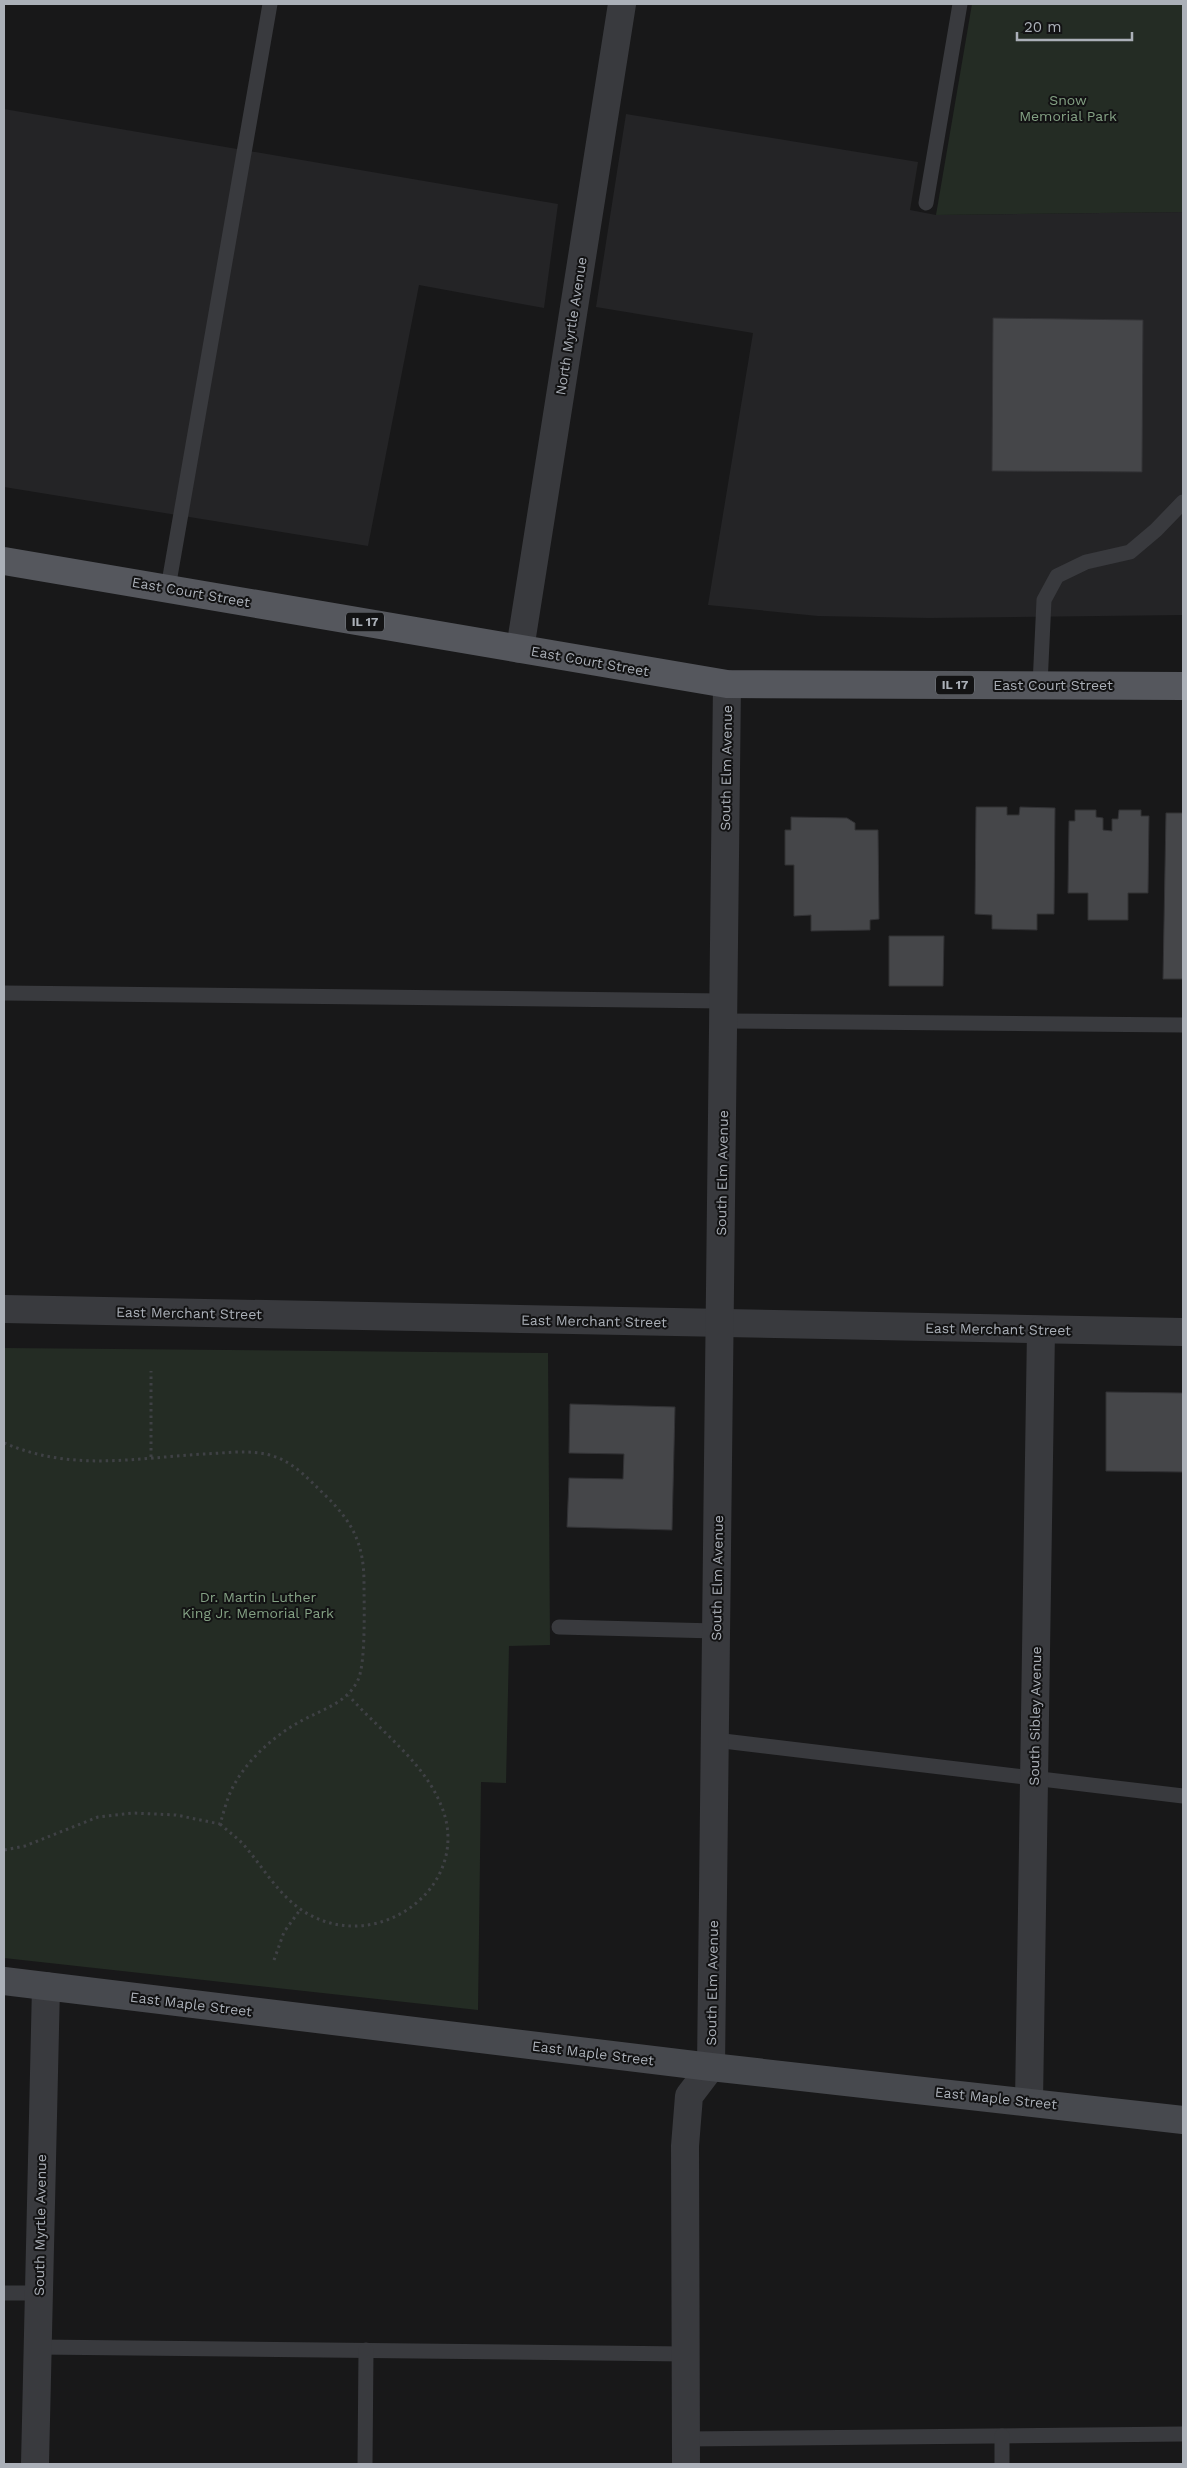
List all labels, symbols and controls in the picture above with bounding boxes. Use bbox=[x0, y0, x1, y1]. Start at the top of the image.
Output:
scale bar bbox=[1017, 10, 1132, 42]
text: 20 m bbox=[1024, 18, 1062, 36]
park label: Snow Memorial Park bbox=[1019, 92, 1117, 124]
street label: North Myrtle Avenue bbox=[552, 256, 590, 396]
street label: East Court Street bbox=[131, 574, 251, 610]
road number: IL 17 bbox=[346, 612, 384, 632]
street label: East Court Street bbox=[530, 643, 650, 679]
road number: IL 17 bbox=[936, 676, 974, 694]
street label: East Court Street bbox=[993, 677, 1113, 693]
street label: South Elm Avenue bbox=[717, 705, 735, 831]
street label: South Elm Avenue bbox=[713, 1110, 731, 1236]
street label: East Merchant Street bbox=[116, 1304, 262, 1322]
street label: East Merchant Street bbox=[521, 1312, 667, 1330]
street label: East Merchant Street bbox=[925, 1320, 1071, 1338]
street label: South Elm Avenue bbox=[708, 1515, 726, 1641]
park label: Dr. Martin Luther King Jr. Memorial Park bbox=[182, 1589, 334, 1621]
street label: South Sibley Avenue bbox=[1026, 1646, 1044, 1786]
street label: South Elm Avenue bbox=[703, 1920, 721, 2046]
street label: East Maple Street bbox=[129, 1989, 253, 2019]
street label: East Maple Street bbox=[531, 2038, 655, 2068]
street label: East Maple Street bbox=[934, 2084, 1058, 2112]
street label: South Myrtle Avenue bbox=[31, 2154, 49, 2296]

